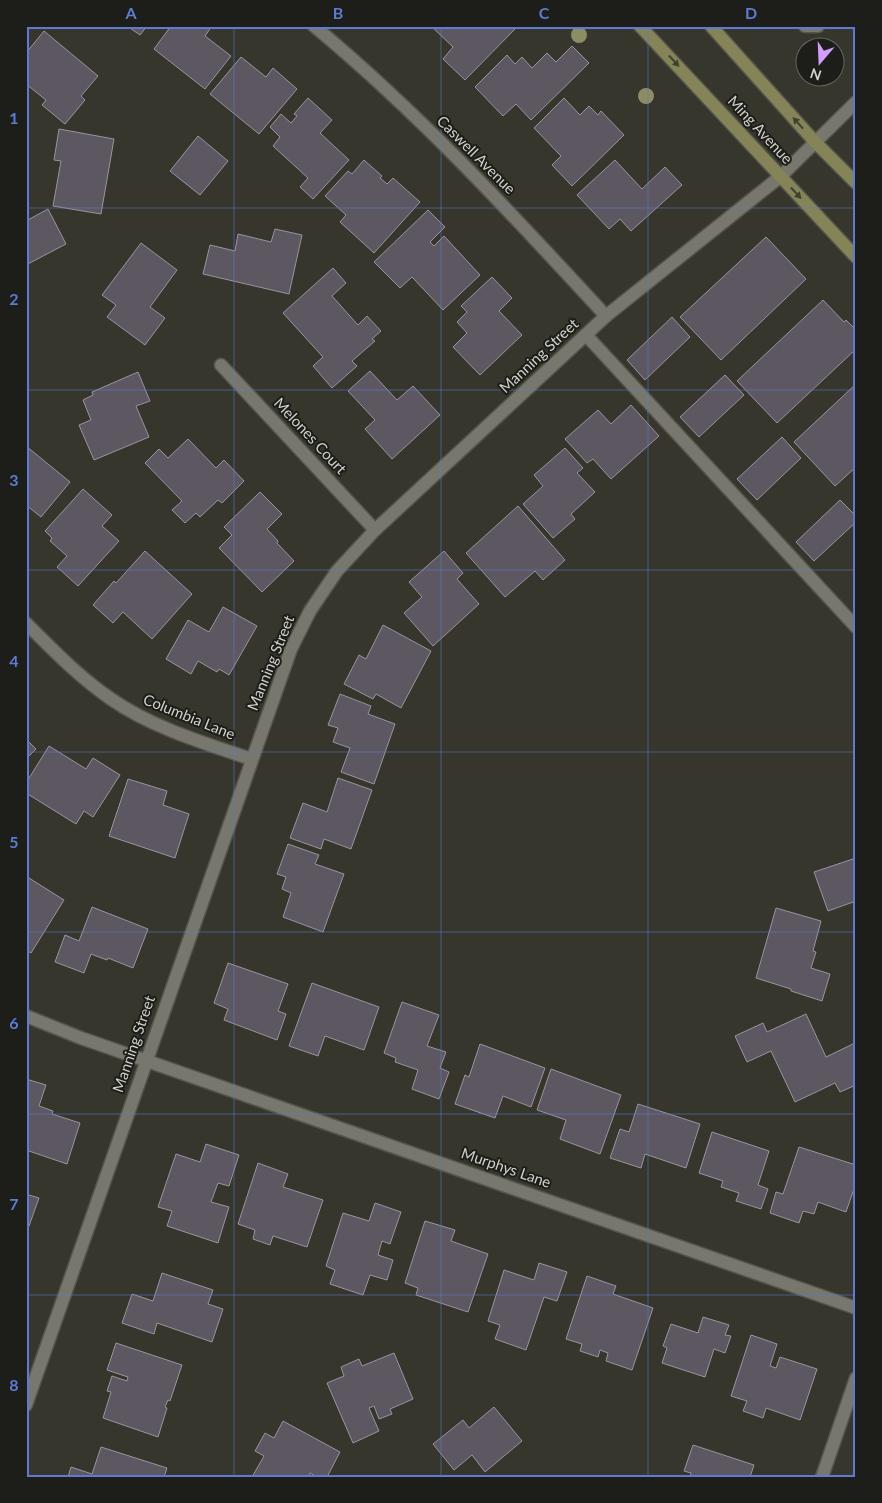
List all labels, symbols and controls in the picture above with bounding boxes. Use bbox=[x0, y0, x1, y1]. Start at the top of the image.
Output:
text: A bbox=[124, 3, 137, 22]
text: B bbox=[333, 3, 343, 22]
text: C bbox=[539, 3, 550, 22]
text: D bbox=[745, 3, 757, 22]
north arrow bbox=[794, 38, 844, 88]
one-way arrow bbox=[668, 55, 680, 67]
text: N bbox=[808, 65, 823, 85]
street label: Ming Avenue bbox=[725, 92, 797, 167]
text: 1 bbox=[9, 108, 19, 127]
street label: Caswell Avenue bbox=[434, 111, 520, 197]
one-way arrow bbox=[792, 117, 804, 129]
one-way arrow bbox=[790, 187, 802, 199]
text: 2 bbox=[9, 289, 19, 308]
street label: Manning Street bbox=[495, 314, 582, 396]
street label: Melones Court bbox=[271, 393, 351, 478]
text: 3 bbox=[9, 470, 19, 489]
street label: Manning Street bbox=[243, 612, 298, 713]
text: 4 bbox=[9, 651, 19, 670]
street label: Columbia Lane bbox=[141, 689, 238, 743]
text: 5 bbox=[9, 832, 19, 851]
street label: Manning Street bbox=[108, 992, 158, 1094]
text: 6 bbox=[9, 1013, 19, 1032]
street label: Murphys Lane bbox=[459, 1143, 554, 1191]
text: 7 bbox=[9, 1194, 19, 1213]
text: 8 bbox=[9, 1375, 19, 1394]

